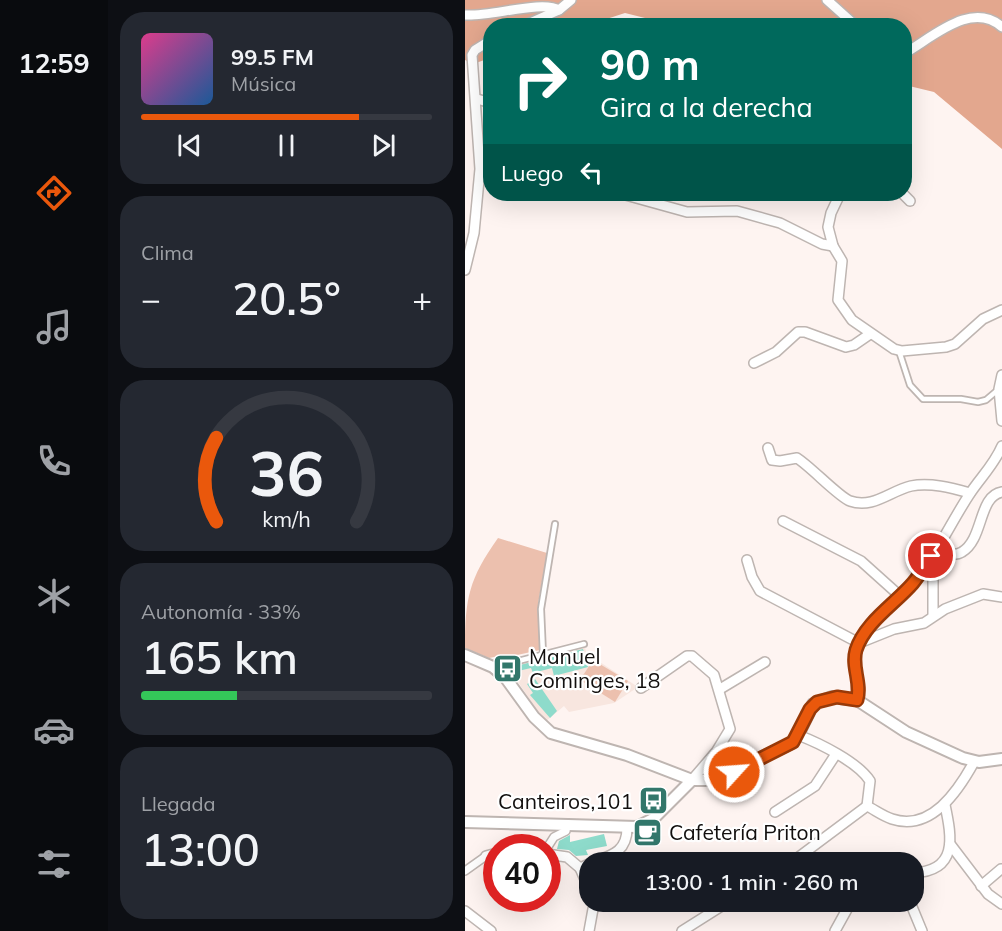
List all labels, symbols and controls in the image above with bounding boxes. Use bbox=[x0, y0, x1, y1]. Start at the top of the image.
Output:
text: 90 m bbox=[600, 38, 700, 91]
icon: right bbox=[501, 42, 579, 120]
text: 99.5 FM bbox=[231, 43, 314, 71]
text: 12:59 bbox=[18, 46, 90, 80]
text: Música bbox=[231, 71, 296, 96]
text: Gira a la derecha bbox=[600, 90, 813, 124]
icon: previous bbox=[173, 129, 206, 162]
icon: pause bbox=[270, 129, 303, 162]
icon: next bbox=[367, 129, 400, 162]
icon: left bbox=[575, 156, 608, 189]
text: Luego bbox=[501, 159, 563, 187]
icon: directions bbox=[33, 172, 75, 214]
text: Clima bbox=[141, 240, 194, 265]
text: 20.5° bbox=[232, 270, 341, 326]
text: − bbox=[141, 278, 161, 319]
text: + bbox=[412, 278, 432, 319]
icon: music bbox=[33, 306, 75, 348]
text: 36 bbox=[249, 434, 324, 513]
icon: phone bbox=[33, 440, 75, 482]
text: km/h bbox=[262, 506, 311, 533]
pin bbox=[905, 530, 956, 581]
icon: arrive bbox=[914, 539, 947, 572]
icon: climate bbox=[33, 575, 75, 617]
text: Autonomía · 33% bbox=[141, 599, 301, 624]
text: 165 km bbox=[141, 629, 298, 685]
place label: Manuel Cominges, 18 bbox=[529, 643, 660, 693]
bus stop icon: Manuel Cominges, 18 bbox=[492, 652, 524, 684]
icon: car bbox=[33, 709, 75, 751]
position arrow bbox=[702, 740, 766, 804]
bus stop icon: Canteiros,101 bbox=[638, 785, 670, 817]
place label: Canteiros,101 bbox=[498, 788, 633, 814]
text: Llegada bbox=[141, 791, 216, 816]
cafe icon: Cafetería Priton bbox=[632, 816, 664, 848]
place label: Cafetería Priton bbox=[669, 819, 821, 845]
text: 13:00 bbox=[141, 821, 260, 877]
speed limit sign: 40 bbox=[483, 834, 561, 912]
icon: filters bbox=[33, 843, 75, 885]
text: 13:00 · 1 min · 260 m bbox=[644, 868, 859, 896]

